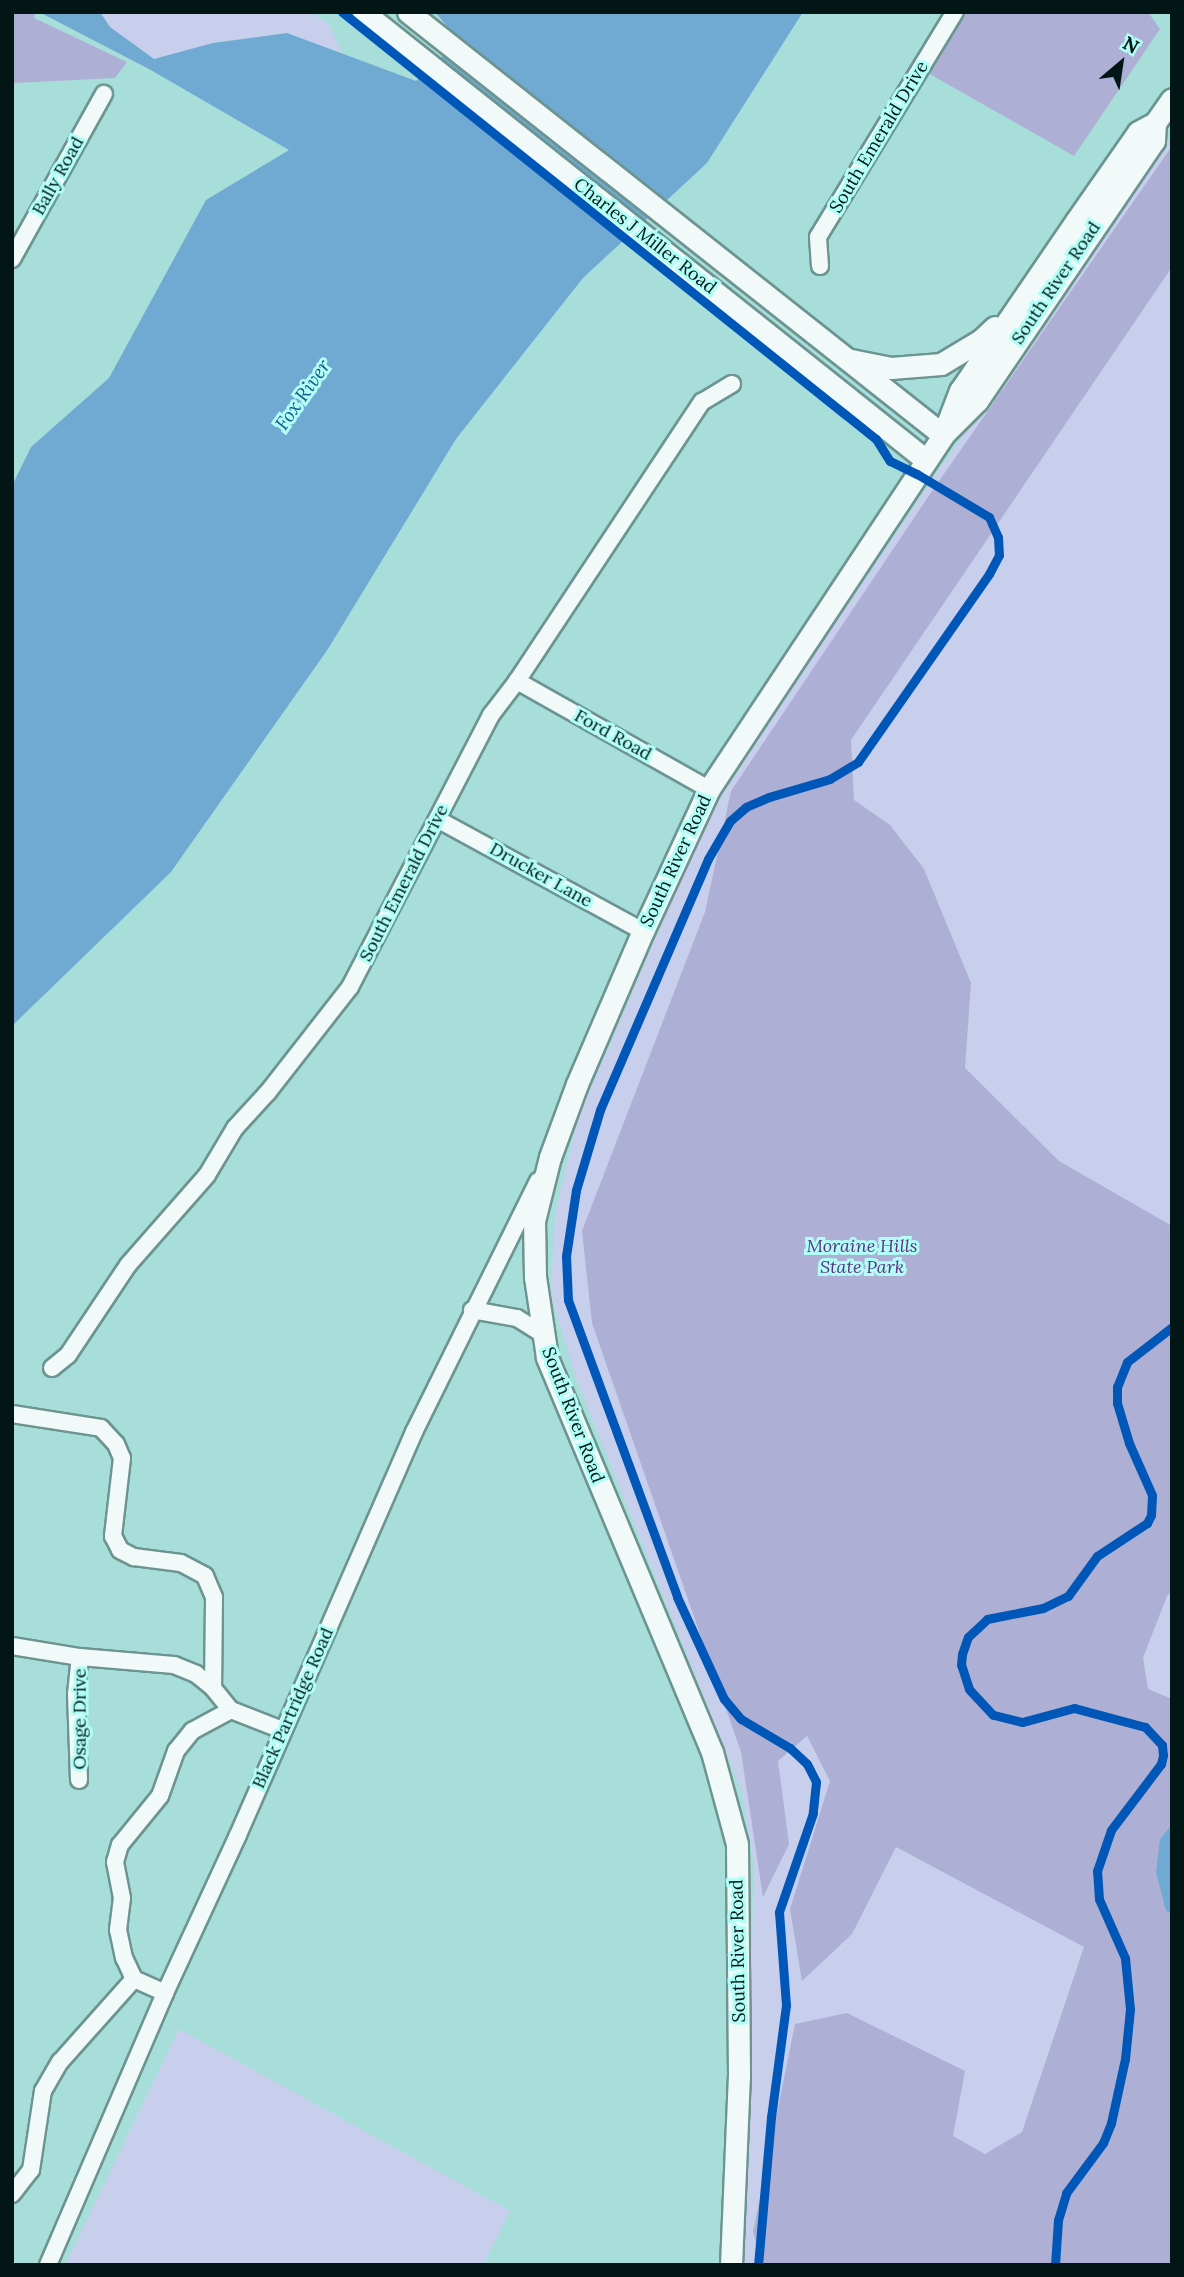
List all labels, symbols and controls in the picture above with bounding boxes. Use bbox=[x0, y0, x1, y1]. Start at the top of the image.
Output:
north arrow bbox=[1086, 28, 1156, 98]
text: N bbox=[1119, 31, 1143, 59]
street label: South Emerald Drive bbox=[825, 57, 933, 217]
street label: Bally Road bbox=[28, 133, 88, 219]
street label: Charles J Miller Road bbox=[569, 174, 721, 298]
street label: South River Road bbox=[1007, 218, 1105, 348]
water label: Fox River bbox=[271, 356, 335, 434]
street label: Ford Road bbox=[571, 705, 655, 765]
street label: South River Road bbox=[636, 791, 716, 931]
street label: South Emerald Drive bbox=[355, 801, 453, 965]
street label: Drucker Lane bbox=[486, 838, 596, 912]
park label: Moraine Hills State Park bbox=[806, 1236, 918, 1278]
street label: South River Road bbox=[537, 1344, 609, 1486]
street label: Black Partridge Road bbox=[248, 1624, 338, 1792]
street label: Osage Drive bbox=[69, 1668, 91, 1770]
street label: South River Road bbox=[726, 1879, 750, 2023]

